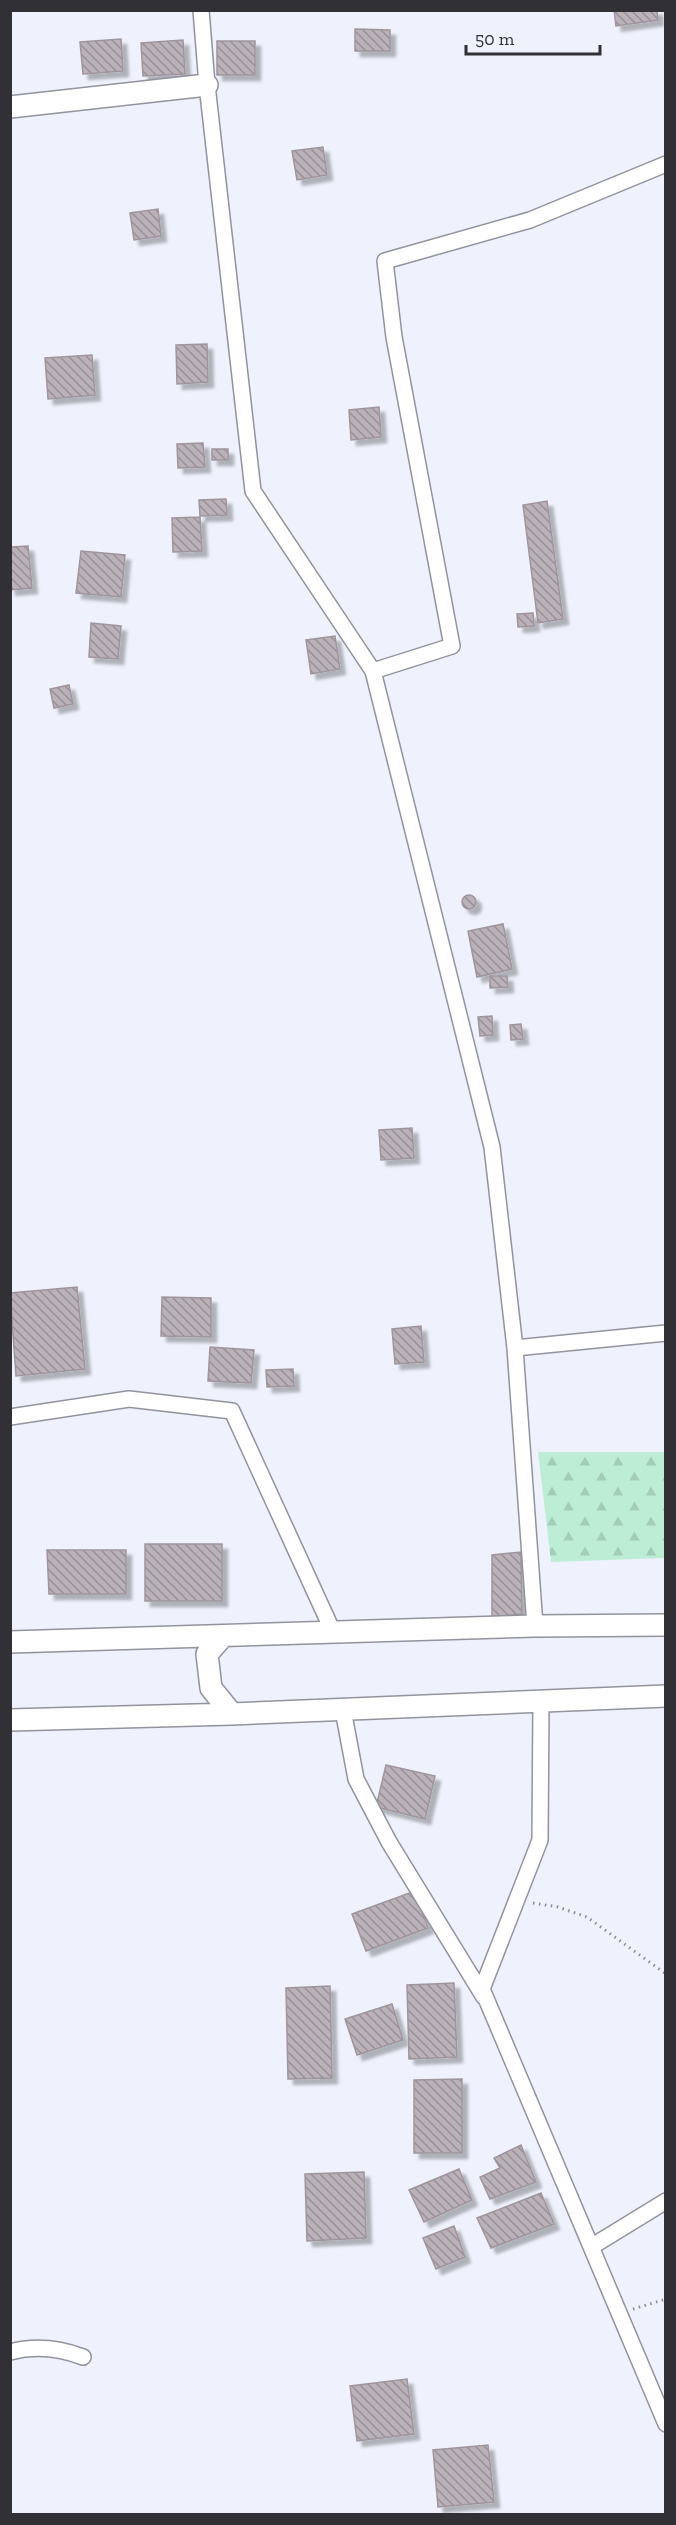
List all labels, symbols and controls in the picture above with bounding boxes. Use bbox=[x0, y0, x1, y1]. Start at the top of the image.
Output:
scale bar bbox=[466, 18, 600, 56]
text: 50 m bbox=[475, 28, 515, 50]

